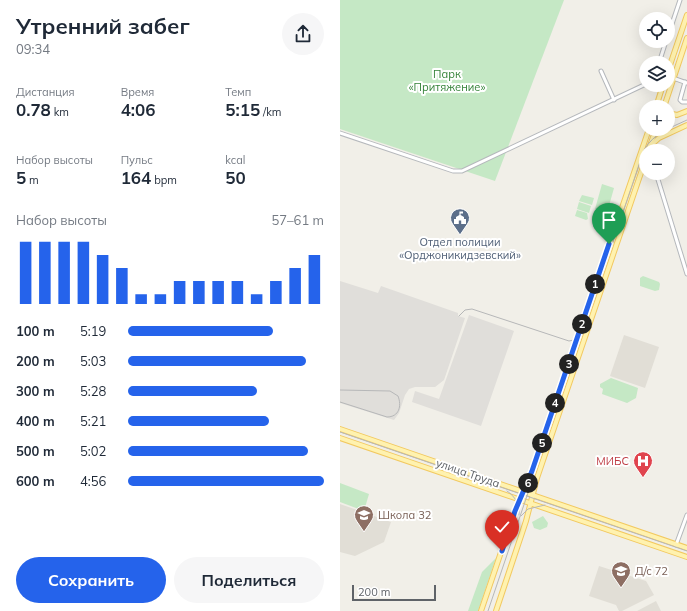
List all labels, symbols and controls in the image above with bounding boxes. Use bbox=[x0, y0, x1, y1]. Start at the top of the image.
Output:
text: Утренний забег bbox=[16, 12, 190, 40]
map controls bbox=[639, 12, 675, 180]
button: locate bbox=[639, 12, 675, 48]
button: share bbox=[282, 13, 324, 55]
text: 09:34 bbox=[16, 41, 50, 57]
button: layers bbox=[639, 56, 675, 92]
park label: Парк «Притяжение» bbox=[409, 67, 485, 94]
text: Дистанция bbox=[16, 85, 75, 99]
text: Время bbox=[121, 85, 154, 99]
text: Темп bbox=[225, 85, 251, 99]
text: 0.78 bbox=[16, 99, 51, 120]
text: 4:06 bbox=[121, 99, 155, 120]
text: 5:15 bbox=[225, 99, 260, 120]
button: + bbox=[639, 100, 675, 136]
text: km bbox=[51, 105, 69, 119]
text: /km bbox=[260, 105, 281, 119]
button: − bbox=[639, 144, 675, 180]
text: Набор высоты bbox=[16, 153, 93, 167]
text: Пульс bbox=[121, 153, 153, 167]
text: kcal bbox=[225, 153, 245, 167]
text: 5 bbox=[16, 167, 26, 188]
text: 164 bbox=[121, 167, 151, 188]
text: 50 bbox=[225, 167, 246, 188]
text: m bbox=[26, 173, 39, 187]
text: bpm bbox=[151, 173, 177, 187]
pin bbox=[592, 203, 626, 244]
public building icon: Отдел полиции «Орджоникидзевский» bbox=[449, 207, 471, 235]
icon: arrive bbox=[598, 209, 620, 231]
text: Набор высоты bbox=[16, 212, 107, 228]
text: 57–61 m bbox=[271, 212, 324, 228]
place label: Отдел полиции «Орджоникидзевский» bbox=[399, 235, 521, 262]
pin: 1 bbox=[585, 274, 605, 294]
text: 1 bbox=[592, 277, 598, 291]
pin: 2 bbox=[572, 314, 592, 334]
text: 2 bbox=[579, 317, 585, 331]
text: 100 m bbox=[16, 323, 55, 339]
text: 5:19 bbox=[80, 323, 106, 339]
text: 200 m bbox=[16, 353, 55, 369]
text: 5:03 bbox=[80, 353, 106, 369]
pin: 3 bbox=[559, 354, 579, 374]
text: 3 bbox=[566, 357, 572, 371]
text: 300 m bbox=[16, 383, 55, 399]
text: 5:28 bbox=[80, 383, 106, 399]
pin: 4 bbox=[545, 393, 565, 413]
text: 4 bbox=[552, 396, 558, 410]
text: 400 m bbox=[16, 413, 55, 429]
text: 5:21 bbox=[80, 413, 106, 429]
pin: 5 bbox=[532, 433, 552, 453]
text: 5 bbox=[539, 436, 545, 450]
text: 500 m bbox=[16, 443, 55, 459]
text: 5:02 bbox=[80, 443, 106, 459]
hospital icon: МИБС bbox=[632, 450, 654, 478]
place label: МИБС bbox=[596, 454, 629, 468]
street label: улица Труда bbox=[434, 456, 502, 490]
text: 600 m bbox=[16, 473, 55, 489]
text: 4:56 bbox=[80, 473, 106, 489]
pin: 6 bbox=[518, 473, 538, 493]
text: 6 bbox=[525, 476, 531, 490]
school or university icon: Школа 32 bbox=[353, 504, 375, 532]
place label: Школа 32 bbox=[378, 508, 432, 522]
pin bbox=[485, 510, 519, 551]
icon: check bbox=[491, 516, 513, 538]
button: Сохранить bbox=[16, 557, 166, 603]
button: Поделиться bbox=[174, 557, 324, 603]
school or university icon: Д/с 72 bbox=[610, 560, 632, 588]
place label: Д/с 72 bbox=[635, 564, 668, 578]
scale bar bbox=[352, 583, 436, 602]
text: 200 m bbox=[358, 585, 390, 599]

